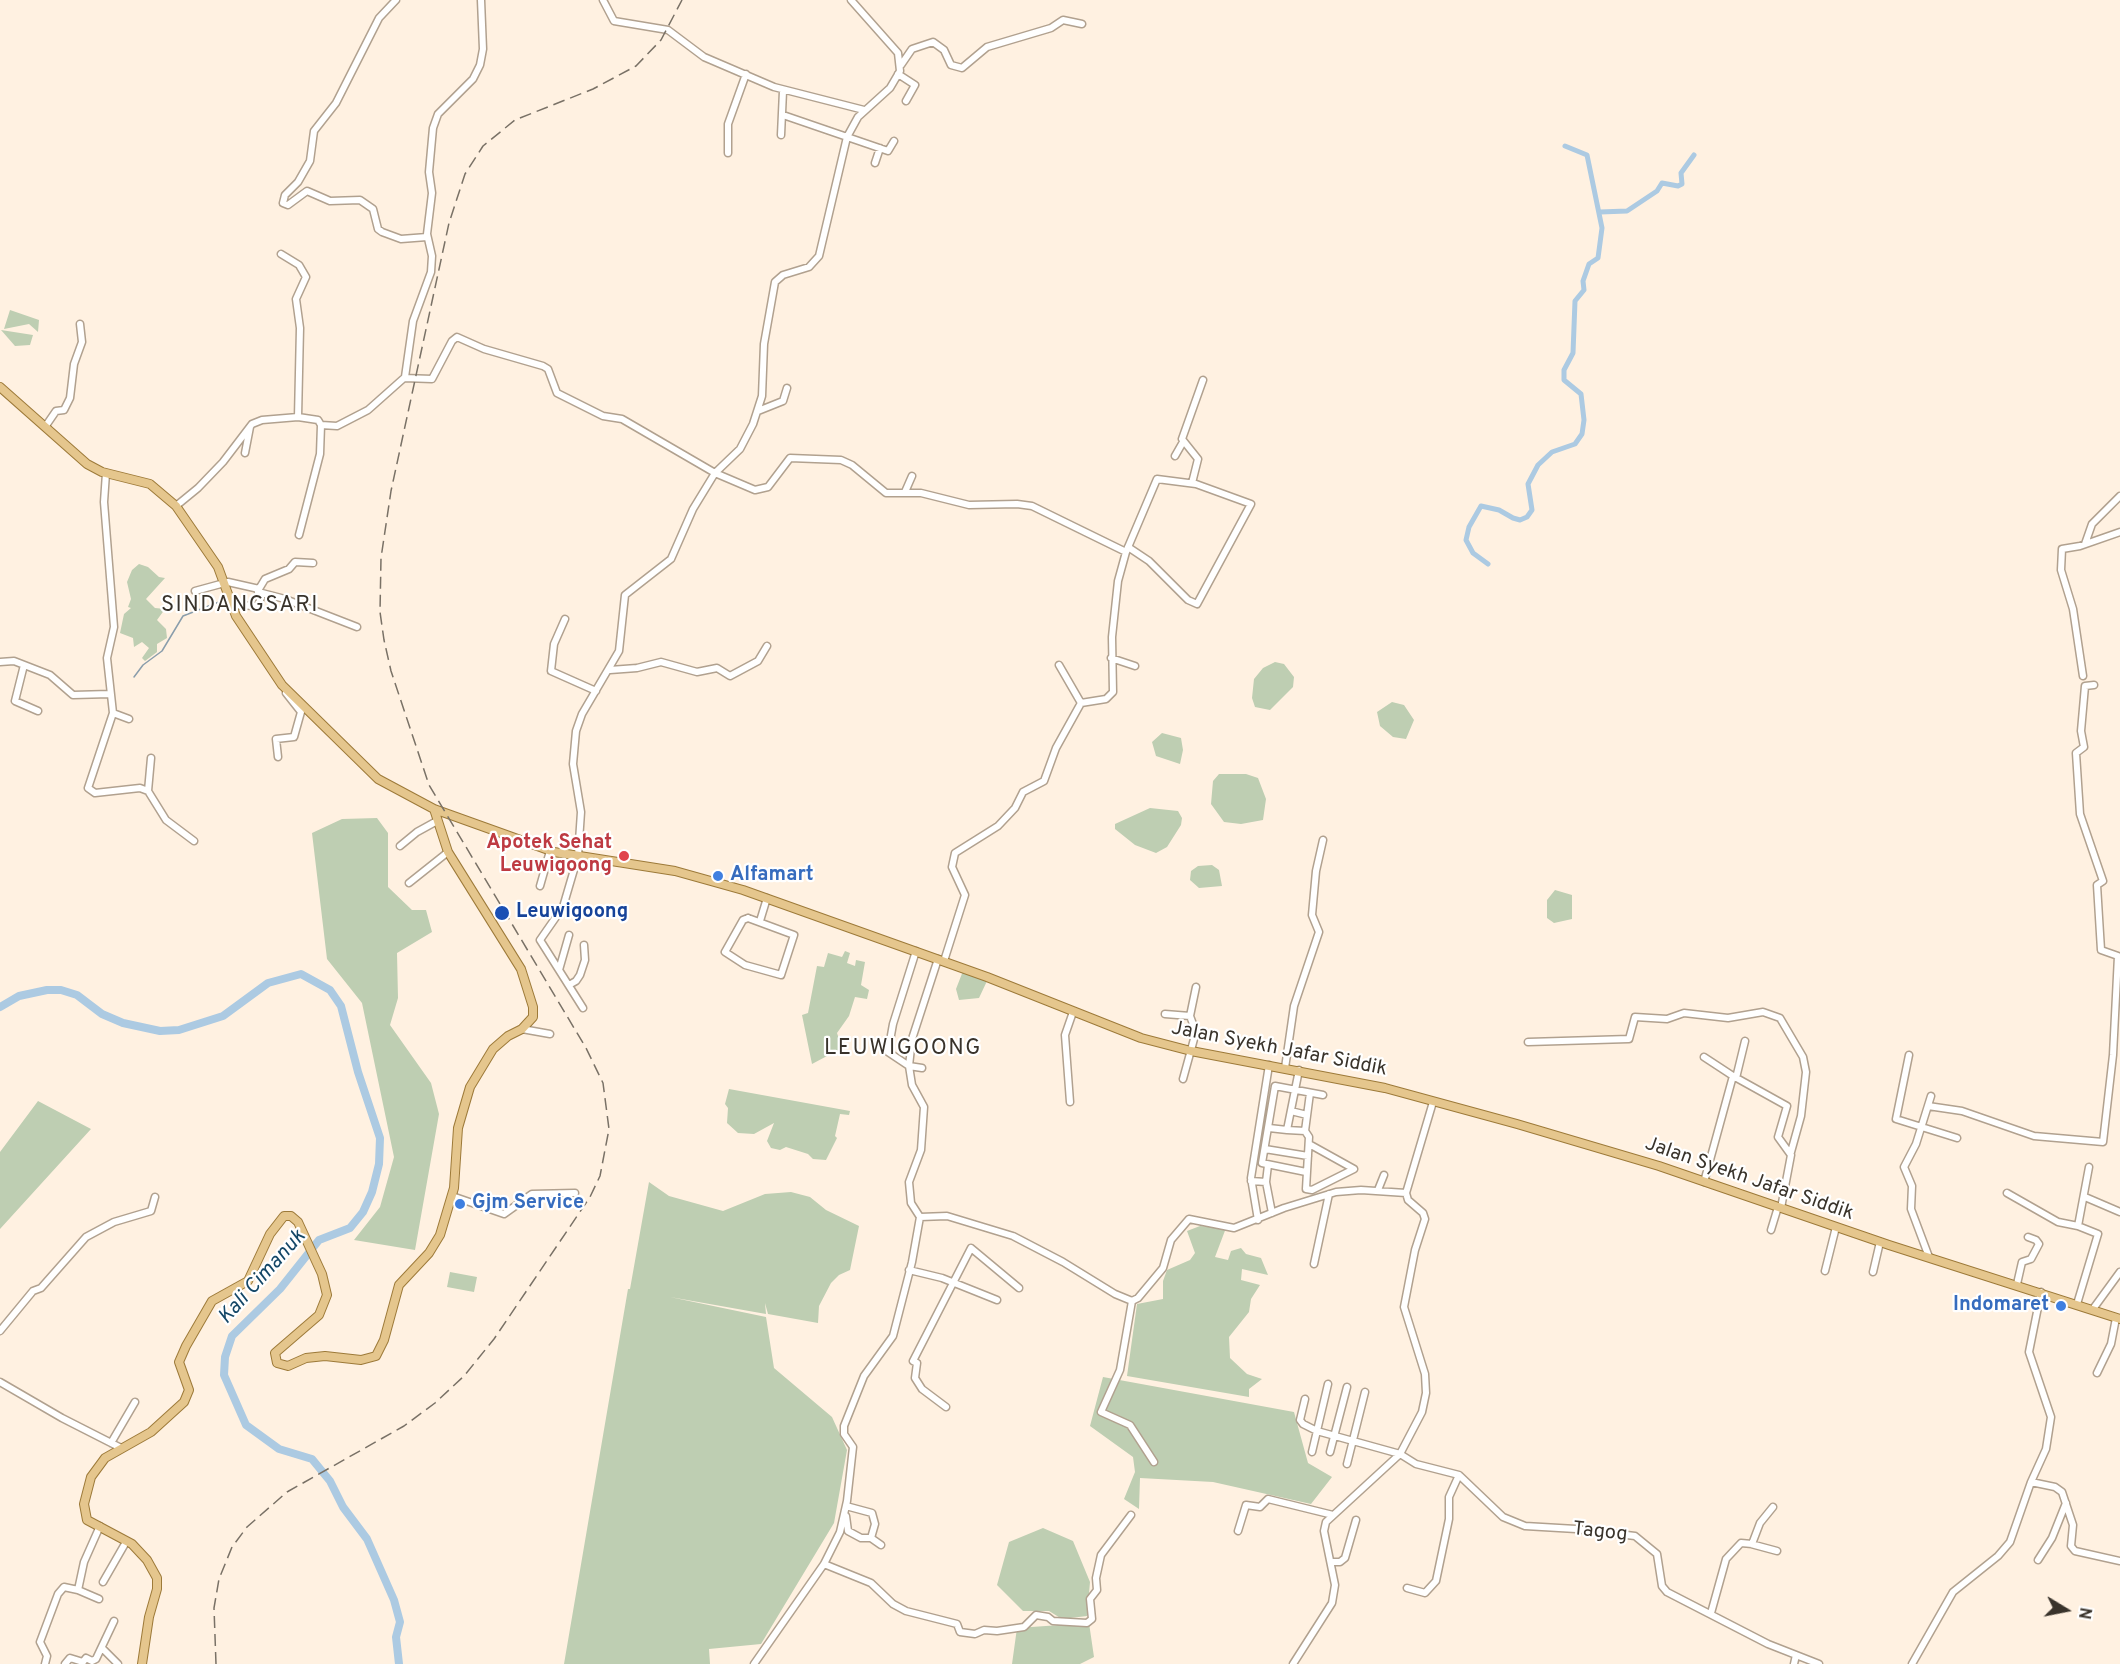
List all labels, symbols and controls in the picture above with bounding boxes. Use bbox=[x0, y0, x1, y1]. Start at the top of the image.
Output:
district label: SINDANGSARI bbox=[161, 594, 319, 620]
place label: Apotek Sehat Leuwigoong bbox=[486, 832, 612, 879]
marker: Apotek Sehat Leuwigoong bbox=[617, 849, 631, 863]
place label: Alfamart bbox=[730, 864, 814, 888]
marker: Alfamart bbox=[711, 869, 725, 883]
place label: Leuwigoong bbox=[516, 901, 628, 925]
marker: Leuwigoong bbox=[493, 904, 511, 922]
street label: Jalan Syekh Jafar Siddik bbox=[1169, 1017, 1389, 1083]
district label: LEUWIGOONG bbox=[824, 1037, 982, 1063]
street label: Jalan Syekh Jafar Siddik bbox=[1641, 1133, 1857, 1227]
place label: Gjm Service bbox=[472, 1192, 584, 1216]
marker: Gjm Service bbox=[453, 1197, 467, 1211]
water label: Kali Cimanuk bbox=[214, 1226, 312, 1330]
place label: Indomaret bbox=[1953, 1294, 2049, 1318]
marker: Indomaret bbox=[2054, 1299, 2068, 1313]
street label: Tagog bbox=[1571, 1518, 1629, 1548]
north arrow bbox=[2036, 1580, 2096, 1640]
text: N bbox=[2073, 1606, 2095, 1621]

